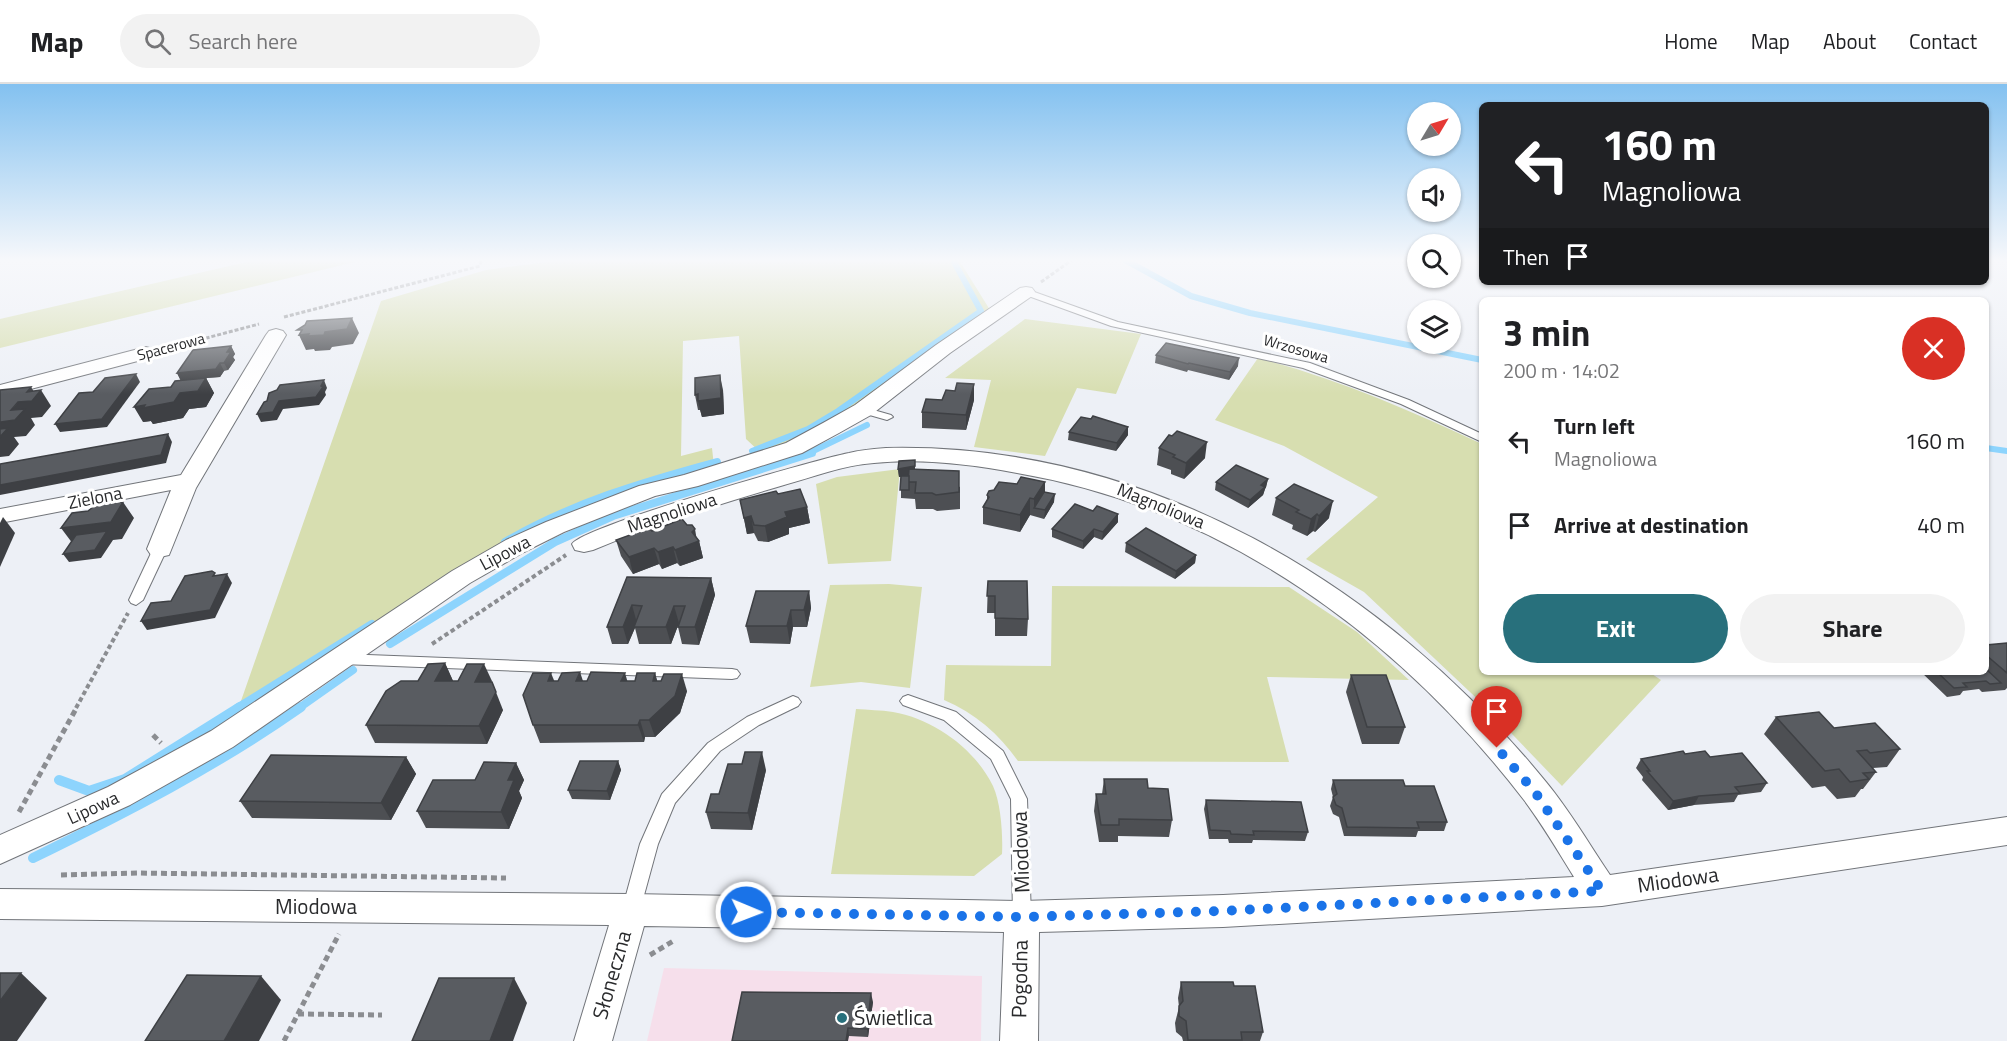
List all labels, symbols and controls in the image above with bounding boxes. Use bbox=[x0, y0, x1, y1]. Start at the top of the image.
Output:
search box bbox=[120, 14, 540, 68]
text: Map bbox=[30, 20, 84, 63]
text: Search here bbox=[189, 24, 298, 58]
icon: search bbox=[141, 25, 174, 58]
text: Home bbox=[1664, 25, 1718, 57]
text: Map bbox=[1751, 25, 1790, 57]
text: About bbox=[1823, 25, 1876, 57]
text: Contact bbox=[1909, 25, 1977, 57]
north arrow bbox=[1407, 102, 1461, 156]
map controls bbox=[1407, 102, 1461, 354]
text: 160 m bbox=[1602, 112, 1717, 176]
icon: left bbox=[1503, 126, 1581, 204]
button: sound bbox=[1407, 168, 1461, 222]
text: Magnoliowa bbox=[1602, 170, 1741, 211]
button: search bbox=[1407, 234, 1461, 288]
text: Then bbox=[1503, 240, 1549, 274]
icon: arrive bbox=[1561, 240, 1594, 273]
button: layers bbox=[1407, 300, 1461, 354]
text: 3 min bbox=[1503, 305, 1590, 360]
button: close bbox=[1902, 317, 1965, 380]
street label: Spacerowa bbox=[134, 326, 208, 367]
street label: Wrzosowa bbox=[1261, 328, 1332, 369]
text: 200 m · 14:02 bbox=[1503, 355, 1620, 386]
text: Turn left bbox=[1554, 409, 1635, 443]
text: 160 m bbox=[1905, 424, 1965, 458]
icon: left bbox=[1503, 425, 1536, 458]
text: Magnoliowa bbox=[1554, 443, 1657, 474]
street label: Magnoliowa bbox=[1113, 476, 1209, 535]
street label: Zielona bbox=[65, 479, 124, 516]
street label: Magnoliowa bbox=[624, 485, 720, 540]
text: Arrive at destination bbox=[1554, 508, 1749, 542]
text: 40 m bbox=[1917, 508, 1965, 542]
icon: arrive bbox=[1503, 509, 1536, 542]
street label: Lipowa bbox=[475, 528, 535, 577]
button: Exit bbox=[1503, 594, 1728, 663]
button: Share bbox=[1740, 594, 1965, 663]
pin bbox=[1471, 686, 1522, 748]
icon: arrive bbox=[1480, 695, 1513, 728]
street label: Lipowa bbox=[63, 784, 123, 831]
street label: Miodowa bbox=[1003, 810, 1037, 893]
street label: Miodowa bbox=[1635, 857, 1721, 901]
position arrow bbox=[714, 880, 778, 944]
street label: Miodowa bbox=[275, 890, 357, 922]
street label: Słoneczna bbox=[583, 926, 639, 1023]
street label: Pogodna bbox=[1002, 939, 1036, 1018]
place label: Świetlica bbox=[854, 1001, 933, 1033]
marker: Świetlica bbox=[835, 1011, 849, 1025]

